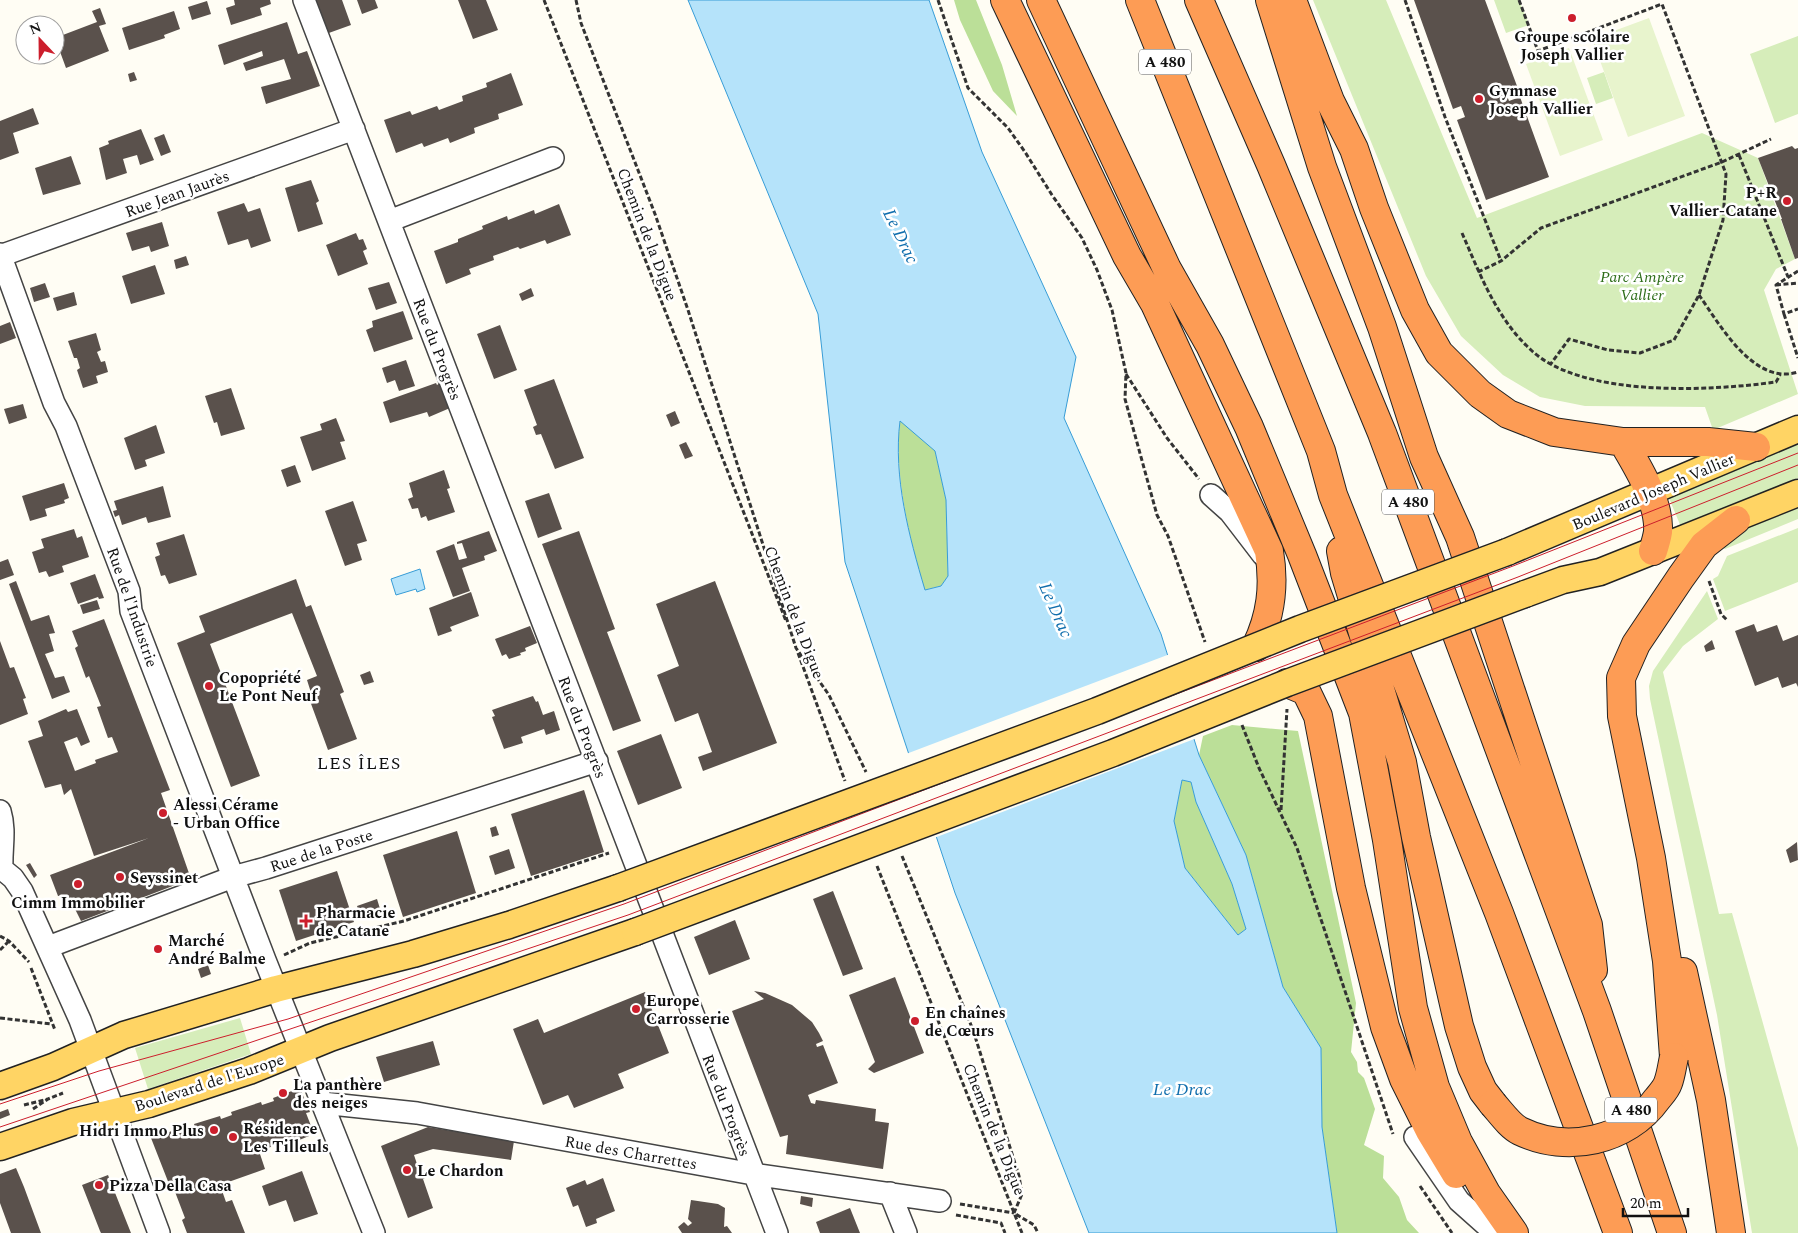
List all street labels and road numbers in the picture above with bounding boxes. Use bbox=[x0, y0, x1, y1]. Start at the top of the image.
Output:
road number: A 480 bbox=[1139, 50, 1191, 74]
street label: Rue Jean Jaurès bbox=[122, 164, 233, 224]
street label: Chemin de la Digue bbox=[611, 164, 683, 304]
street label: Rue du Progrès bbox=[407, 295, 468, 404]
street label: Boulevard Joseph Vallier bbox=[1568, 447, 1738, 537]
road number: A 480 bbox=[1382, 490, 1434, 514]
street label: Chemin de la Digue bbox=[758, 542, 830, 682]
street label: Rue de l'Industrie bbox=[100, 544, 164, 671]
street label: Rue du Progrès bbox=[552, 673, 613, 782]
street label: Rue de la Poste bbox=[267, 823, 376, 879]
street label: Boulevard de l'Europe bbox=[131, 1047, 287, 1119]
street label: Rue du Progrès bbox=[696, 1051, 757, 1160]
street label: Chemin de la Digue bbox=[957, 1060, 1032, 1199]
road number: A 480 bbox=[1605, 1098, 1657, 1122]
street label: Rue des Charrettes bbox=[563, 1130, 699, 1176]

